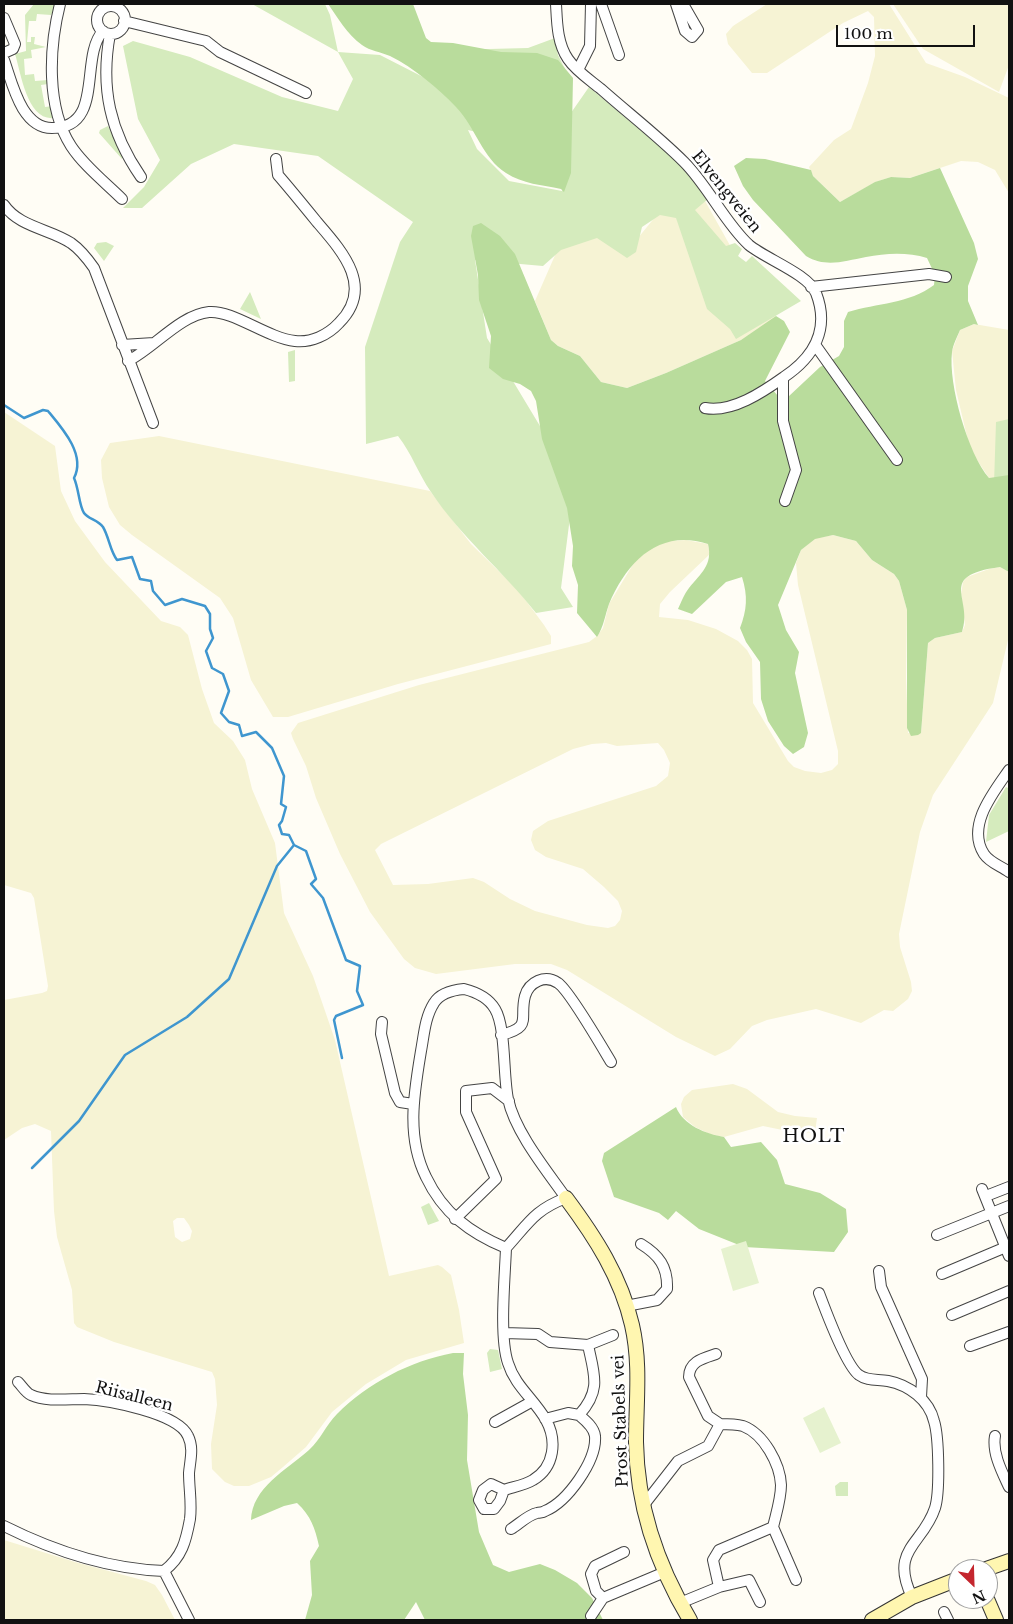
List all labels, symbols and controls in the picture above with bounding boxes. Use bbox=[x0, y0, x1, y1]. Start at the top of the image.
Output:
scale bar bbox=[838, 15, 977, 47]
text: 100 m bbox=[844, 24, 893, 43]
street label: Elvengveien bbox=[687, 147, 765, 237]
district label: HOLT bbox=[782, 1126, 846, 1148]
street label: Prost Stabels vei bbox=[609, 1354, 633, 1488]
street label: Riisalleen bbox=[93, 1378, 175, 1416]
north arrow bbox=[948, 1559, 998, 1609]
text: N bbox=[969, 1586, 988, 1608]

